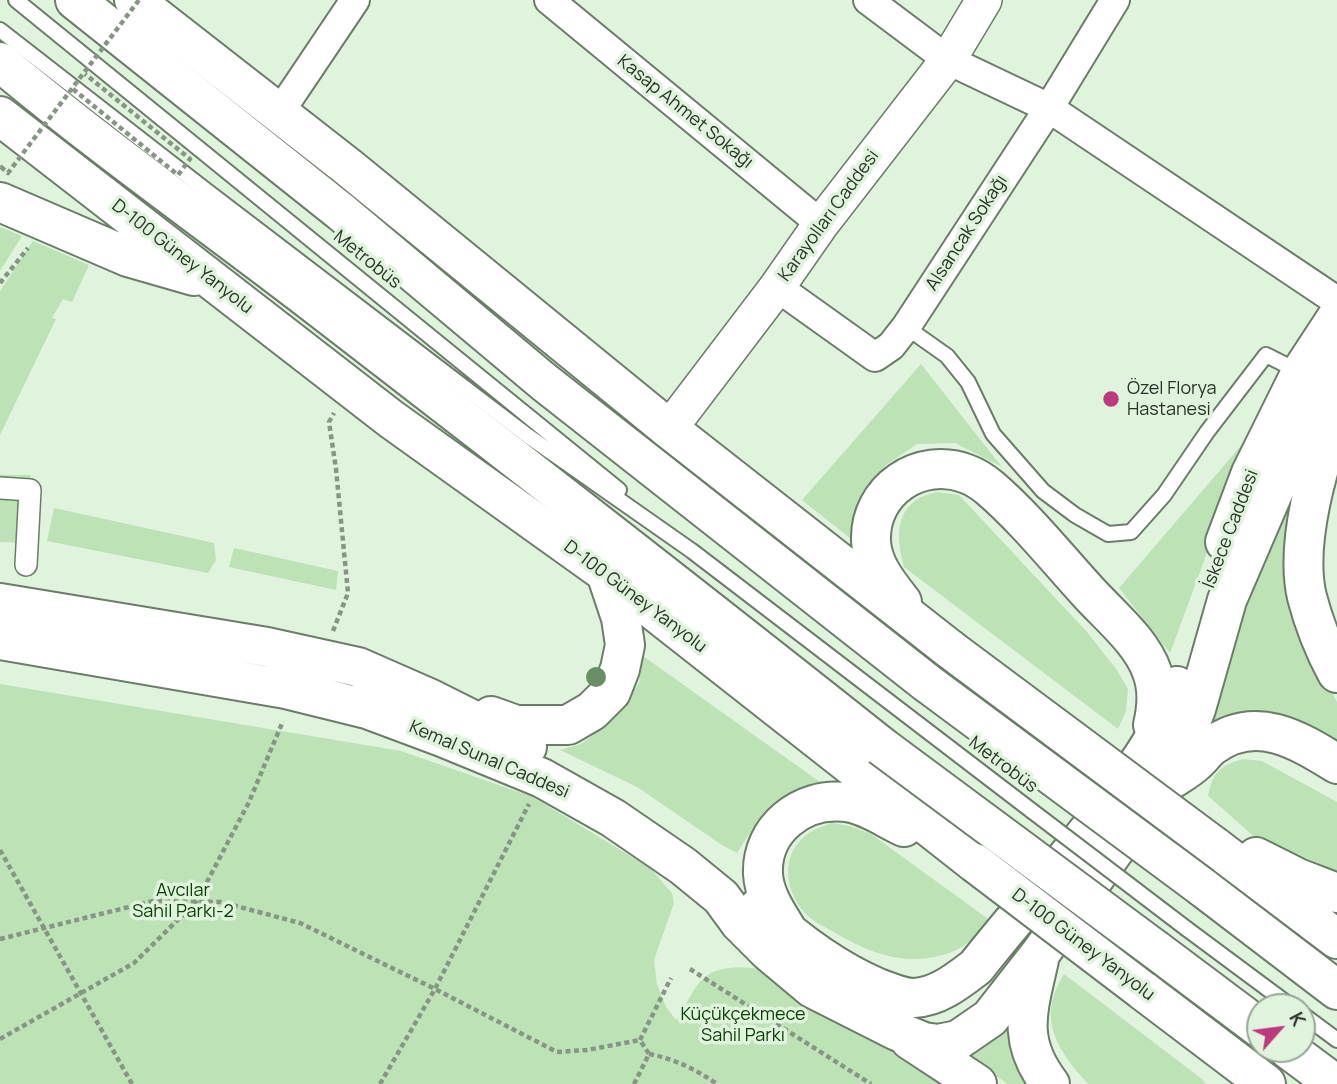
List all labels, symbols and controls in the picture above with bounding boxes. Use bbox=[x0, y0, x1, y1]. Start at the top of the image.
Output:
street label: Kasap Ahmet Sokağı bbox=[613, 51, 757, 173]
street label: Karayolları Caddesi bbox=[774, 146, 884, 286]
street label: Alsancak Sokağı bbox=[922, 171, 1012, 295]
street label: D-100 Güney Yanyolu bbox=[107, 195, 257, 319]
street label: Metrobüs bbox=[329, 226, 405, 294]
place label: Özel Florya Hastanesi bbox=[1127, 378, 1217, 420]
marker: Özel Florya Hastanesi bbox=[1101, 389, 1121, 409]
street label: İskece Caddesi bbox=[1198, 467, 1264, 591]
street label: D-100 Güney Yanyolu bbox=[559, 536, 711, 658]
street label: Kemal Sunal Caddesi bbox=[406, 716, 572, 804]
street label: Metrobüs bbox=[964, 732, 1042, 798]
park label: Avcılar Sahil Parkı-2 bbox=[132, 880, 234, 922]
street label: D-100 Güney Yanyolu bbox=[1007, 884, 1159, 1006]
north arrow bbox=[1246, 993, 1316, 1063]
park label: Küçükçekmece Sahil Parkı bbox=[680, 1004, 806, 1046]
text: K bbox=[1283, 1008, 1312, 1031]

